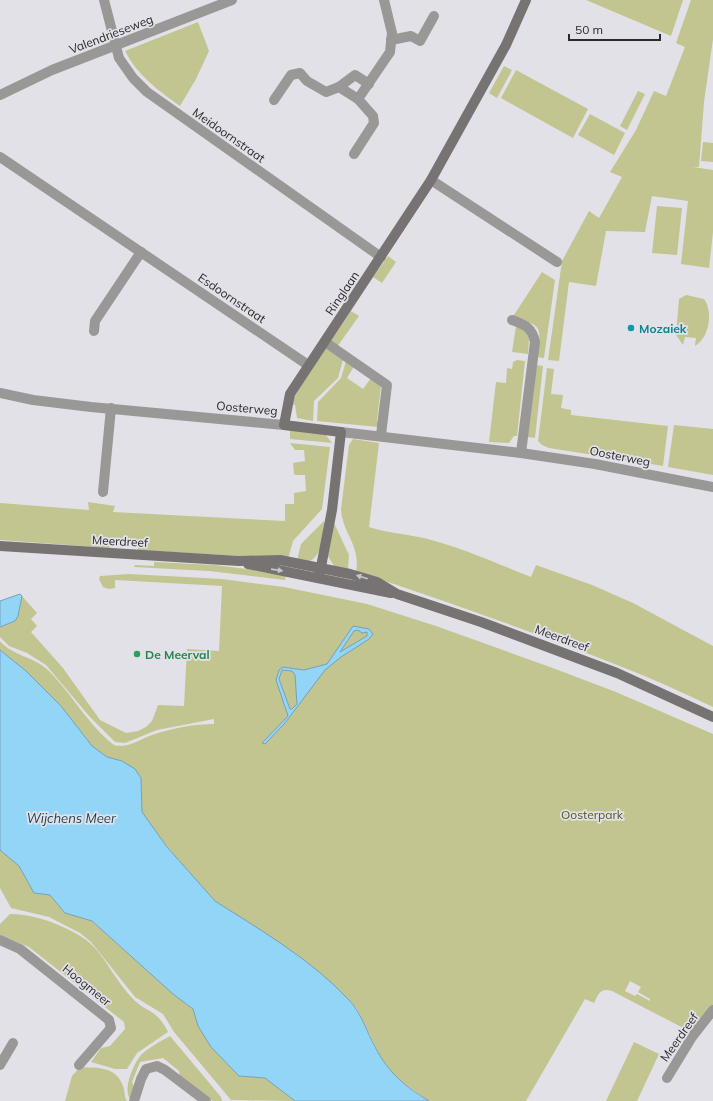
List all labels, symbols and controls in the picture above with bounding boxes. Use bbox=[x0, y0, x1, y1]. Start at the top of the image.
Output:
street label: Valendrieseweg bbox=[67, 11, 155, 57]
scale bar bbox=[569, 16, 660, 42]
text: 50 m bbox=[575, 22, 603, 37]
street label: Meidoornstraat bbox=[190, 104, 268, 166]
street label: Ringlaan bbox=[322, 268, 362, 318]
street label: Esdoornstraat bbox=[195, 270, 269, 326]
place label: Mozaiek bbox=[639, 321, 687, 336]
marker: Mozaiek bbox=[626, 323, 636, 333]
street label: Oosterweg bbox=[216, 398, 278, 418]
street label: Oosterweg bbox=[588, 443, 652, 469]
street label: Meerdreef bbox=[92, 532, 149, 550]
one-way arrow bbox=[271, 567, 283, 573]
one-way arrow bbox=[356, 574, 368, 580]
street label: Meerdreef bbox=[533, 621, 592, 655]
place label: De Meerval bbox=[145, 647, 210, 662]
marker: De Meerval bbox=[132, 649, 142, 659]
park label: Oosterpark bbox=[561, 807, 624, 822]
water label: Wijchens Meer bbox=[26, 810, 117, 826]
street label: Hoogmeer bbox=[60, 961, 115, 1010]
street label: Meerdreef bbox=[657, 1009, 702, 1064]

